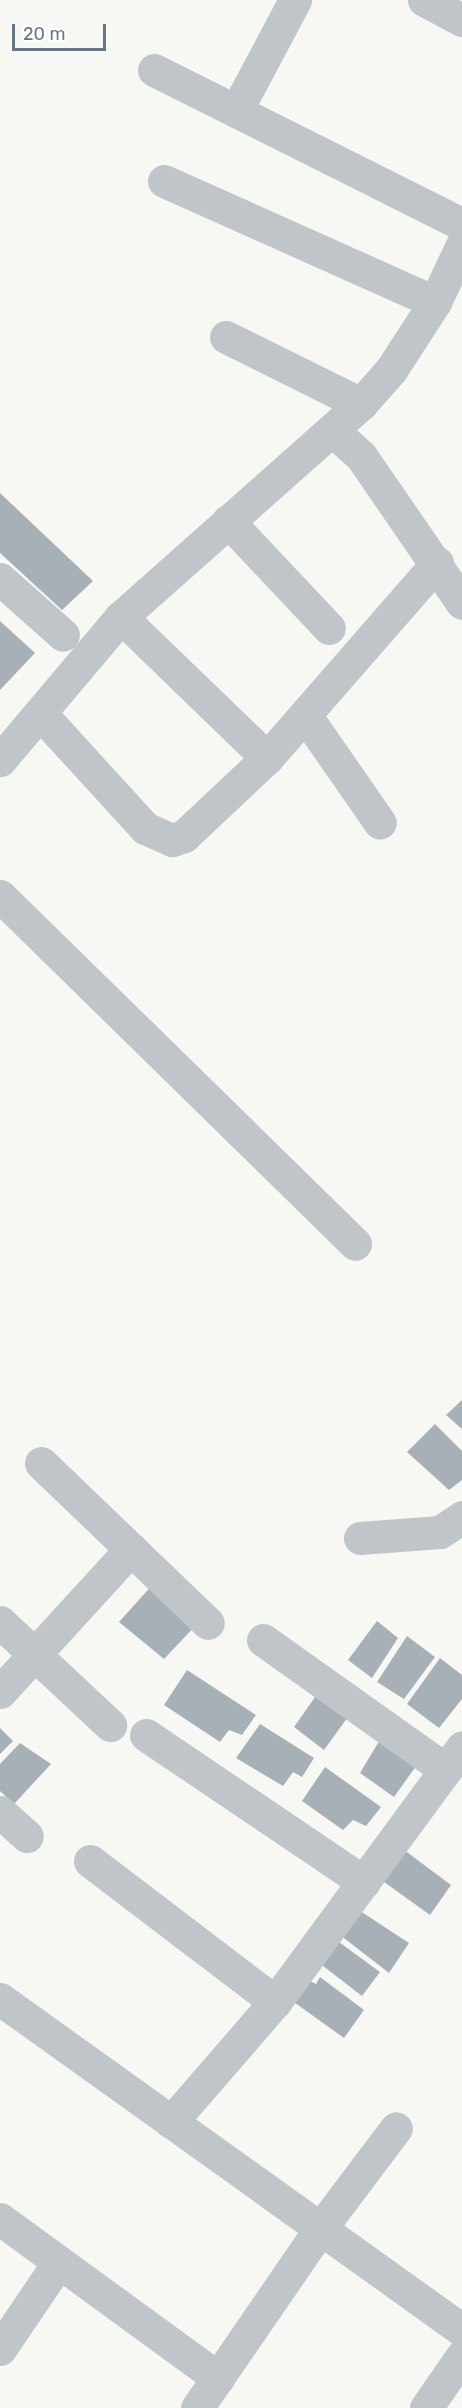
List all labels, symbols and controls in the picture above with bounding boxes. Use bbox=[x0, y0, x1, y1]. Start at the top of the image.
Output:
scale bar bbox=[15, 12, 110, 50]
text: 20 m bbox=[23, 23, 65, 45]

